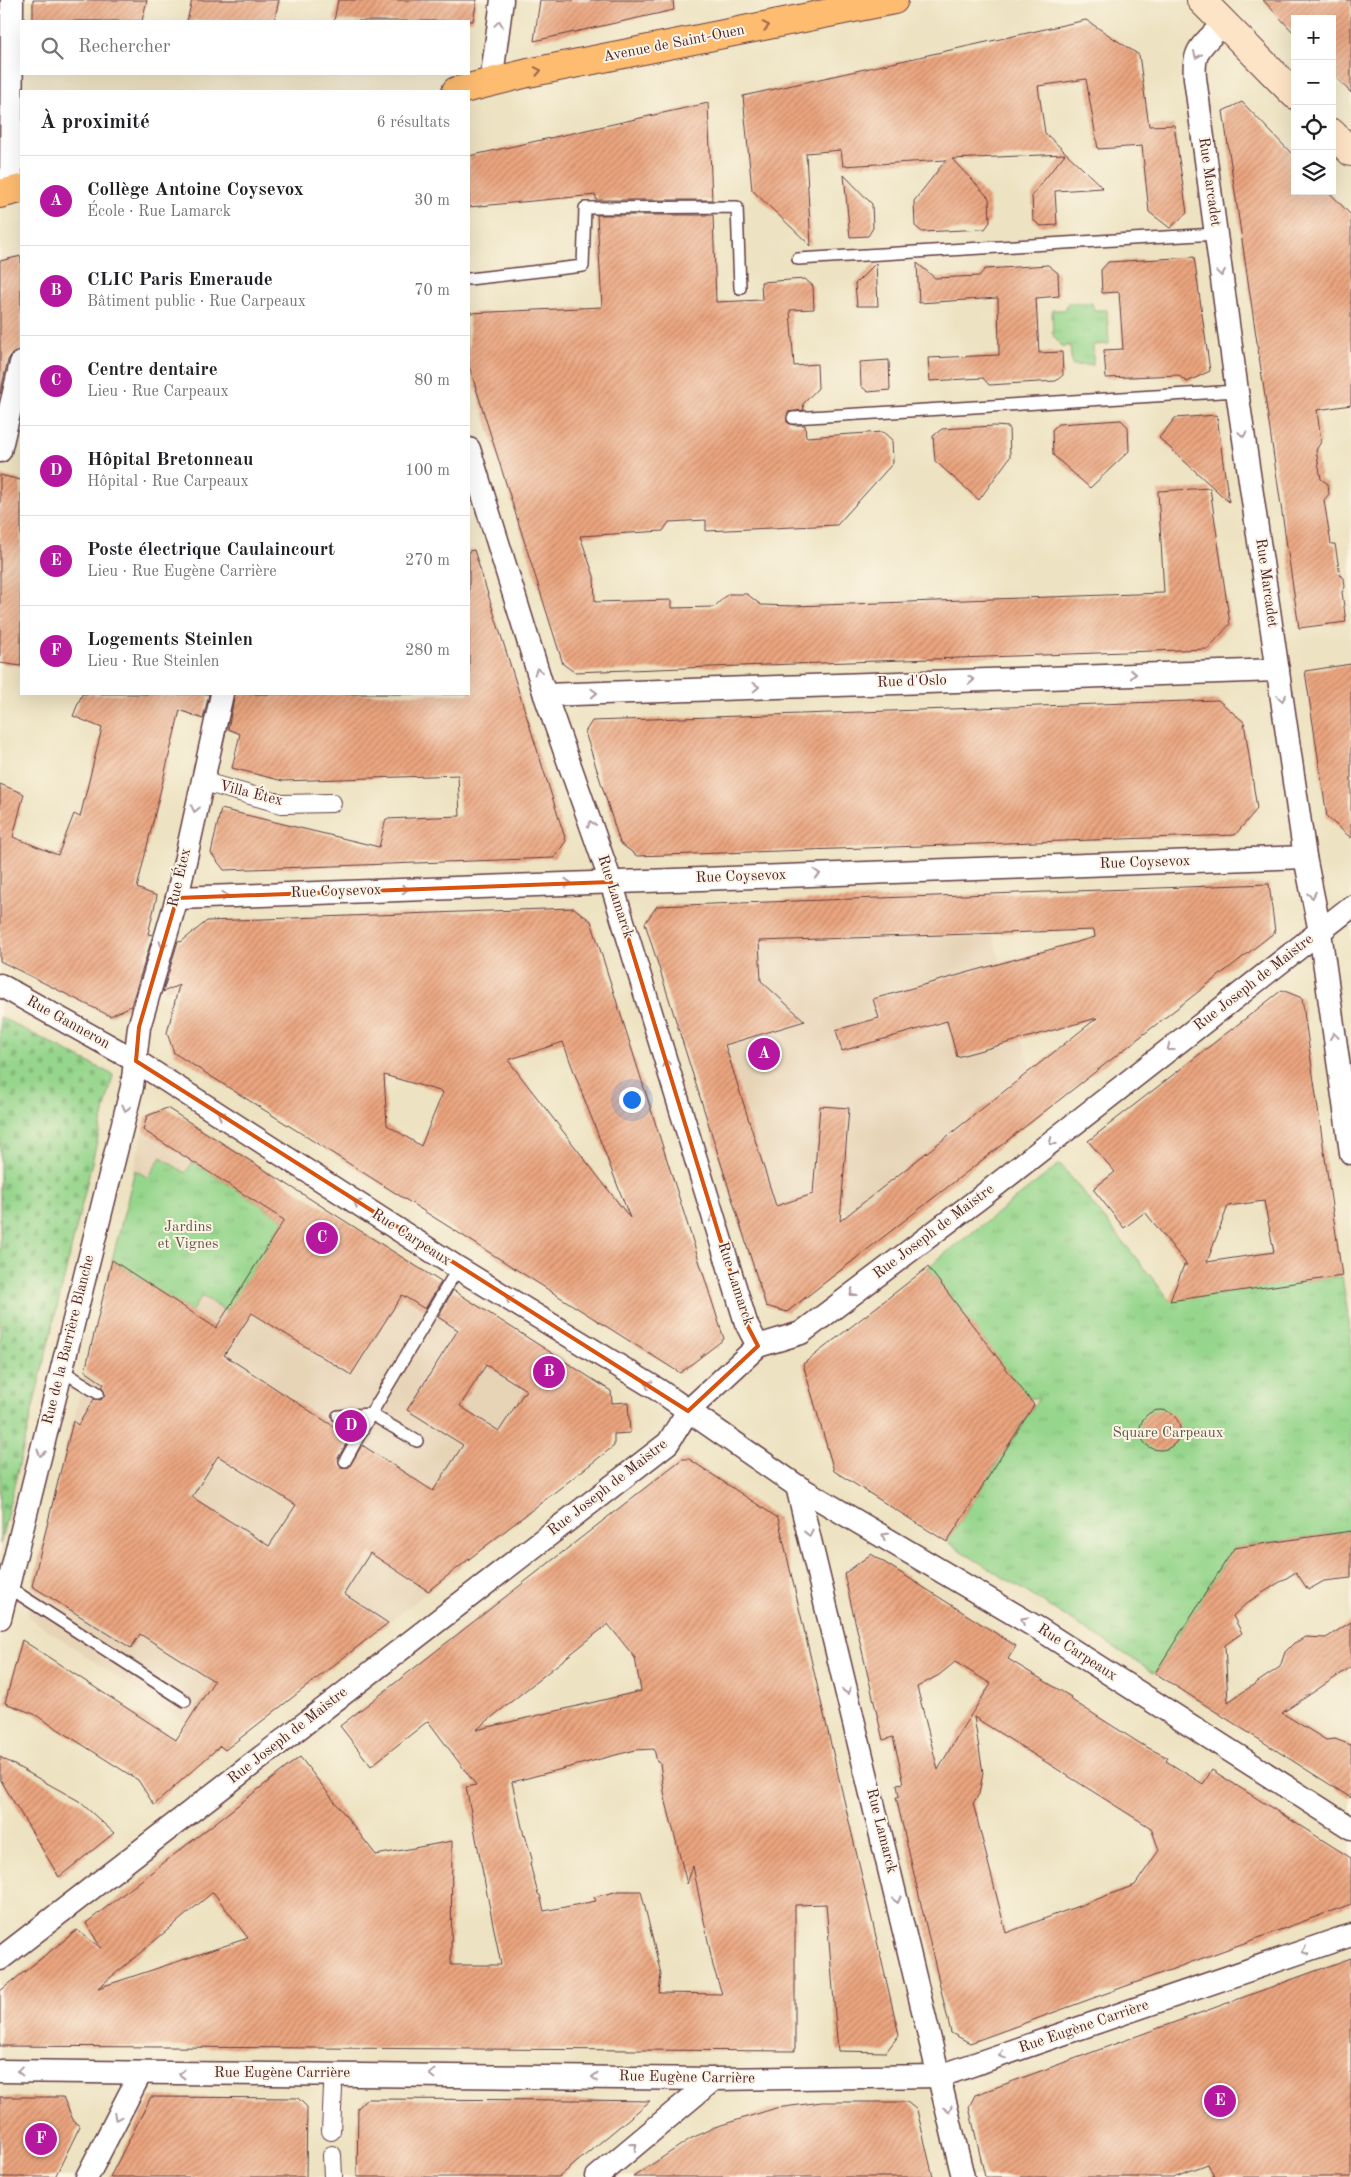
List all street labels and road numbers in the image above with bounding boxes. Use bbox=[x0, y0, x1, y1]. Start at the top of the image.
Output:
street label: Avenue de Saint-Ouen bbox=[602, 23, 746, 65]
street label: Rue Marcadet bbox=[1195, 136, 1223, 228]
street label: Rue Marcadet bbox=[1252, 537, 1280, 629]
street label: Rue d'Oslo bbox=[877, 673, 947, 691]
street label: Villa Étex bbox=[218, 776, 285, 809]
street label: Rue Étex bbox=[163, 846, 194, 909]
street label: Rue Lamarck bbox=[594, 853, 636, 941]
street label: Rue Coysevox bbox=[1099, 854, 1191, 872]
street label: Rue Coysevox bbox=[695, 868, 787, 886]
street label: Rue Coysevox bbox=[290, 883, 382, 901]
street label: Rue Joseph de Maistre bbox=[1192, 932, 1316, 1034]
street label: Rue Ganneron bbox=[24, 994, 112, 1052]
street label: Rue Joseph de Maistre bbox=[871, 1182, 997, 1282]
street label: Rue Carpeaux bbox=[369, 1207, 454, 1269]
street label: Rue Lamarck bbox=[714, 1240, 756, 1328]
street label: Rue de la Barrière Blanche bbox=[41, 1254, 97, 1426]
street label: Rue Joseph de Maistre bbox=[546, 1437, 670, 1539]
street label: Rue Carpeaux bbox=[1035, 1622, 1120, 1684]
street label: Rue Joseph de Maistre bbox=[226, 1685, 350, 1787]
street label: Rue Lamarck bbox=[863, 1787, 899, 1875]
street label: Rue Eugène Carrière bbox=[1017, 1998, 1151, 2056]
street label: Rue Eugène Carrière bbox=[214, 2066, 350, 2081]
street label: Rue Eugène Carrière bbox=[619, 2069, 755, 2087]

